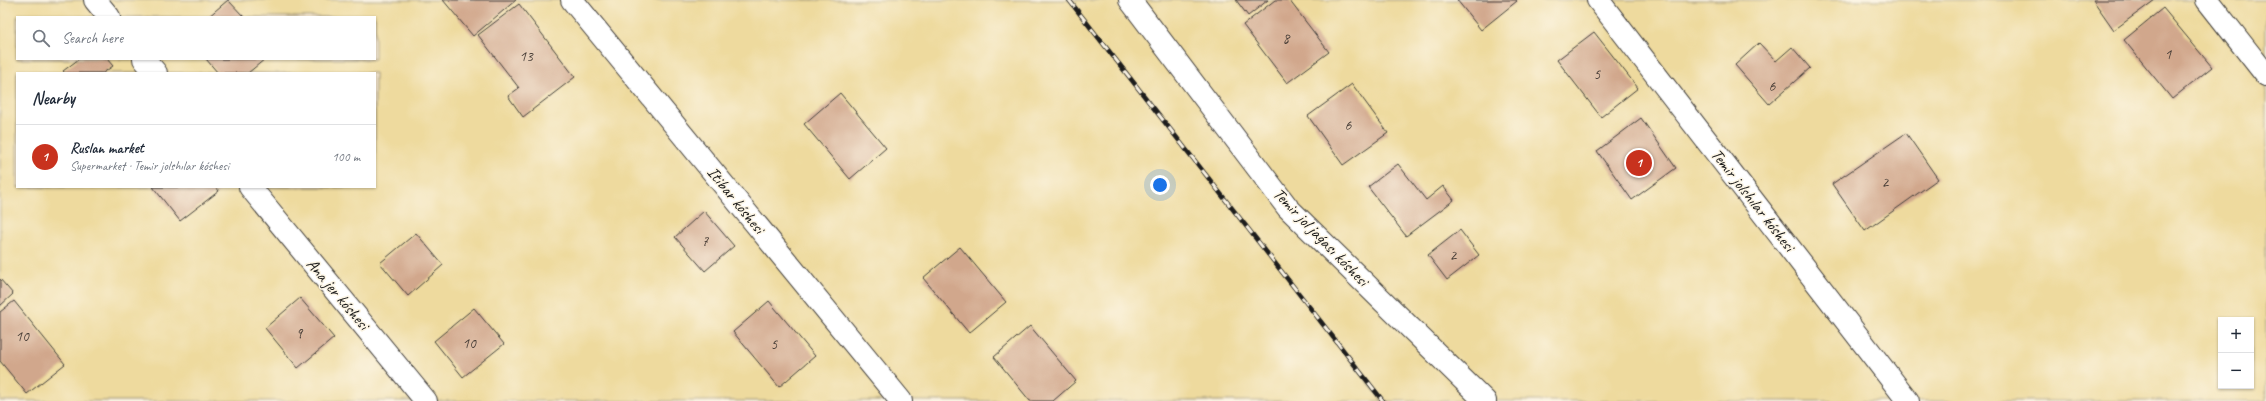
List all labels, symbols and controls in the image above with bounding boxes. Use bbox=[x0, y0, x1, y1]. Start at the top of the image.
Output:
search box bbox=[16, 16, 376, 60]
icon: search bbox=[30, 27, 52, 49]
text: Search here bbox=[62, 29, 123, 48]
house number: 8 bbox=[1283, 29, 1291, 48]
house number: 1 bbox=[2165, 45, 2173, 64]
house number: 13 bbox=[519, 47, 534, 66]
house number: 5 bbox=[1594, 65, 1602, 84]
house number: 6 bbox=[1769, 77, 1777, 96]
text: Nearby bbox=[32, 88, 75, 109]
house number: 6 bbox=[1345, 116, 1353, 135]
text: Ruslan market bbox=[70, 139, 144, 158]
street label: Temir jolshılar kóshesi bbox=[1706, 144, 1801, 257]
pin: 1 bbox=[1626, 148, 1652, 178]
text: 1 bbox=[42, 149, 48, 165]
text: 100 m bbox=[332, 149, 360, 165]
text: Supermarket · Temir jolshılar kóshesi bbox=[70, 158, 229, 174]
street label: Itibar kóshesi bbox=[702, 162, 771, 239]
house number: 2 bbox=[1882, 173, 1890, 192]
your location bbox=[1150, 175, 1170, 195]
street label: Temir jol jaǵası kóshesi bbox=[1269, 183, 1375, 292]
house number: 7 bbox=[702, 232, 710, 251]
house number: 2 bbox=[1450, 246, 1458, 265]
street label: Ana jer kóshesi bbox=[302, 254, 375, 335]
map controls bbox=[2218, 317, 2254, 389]
button: + bbox=[2218, 317, 2254, 353]
house number: 9 bbox=[296, 324, 304, 343]
house number: 10 bbox=[15, 327, 30, 346]
house number: 10 bbox=[462, 334, 477, 353]
house number: 5 bbox=[771, 335, 779, 354]
button: − bbox=[2218, 353, 2254, 389]

